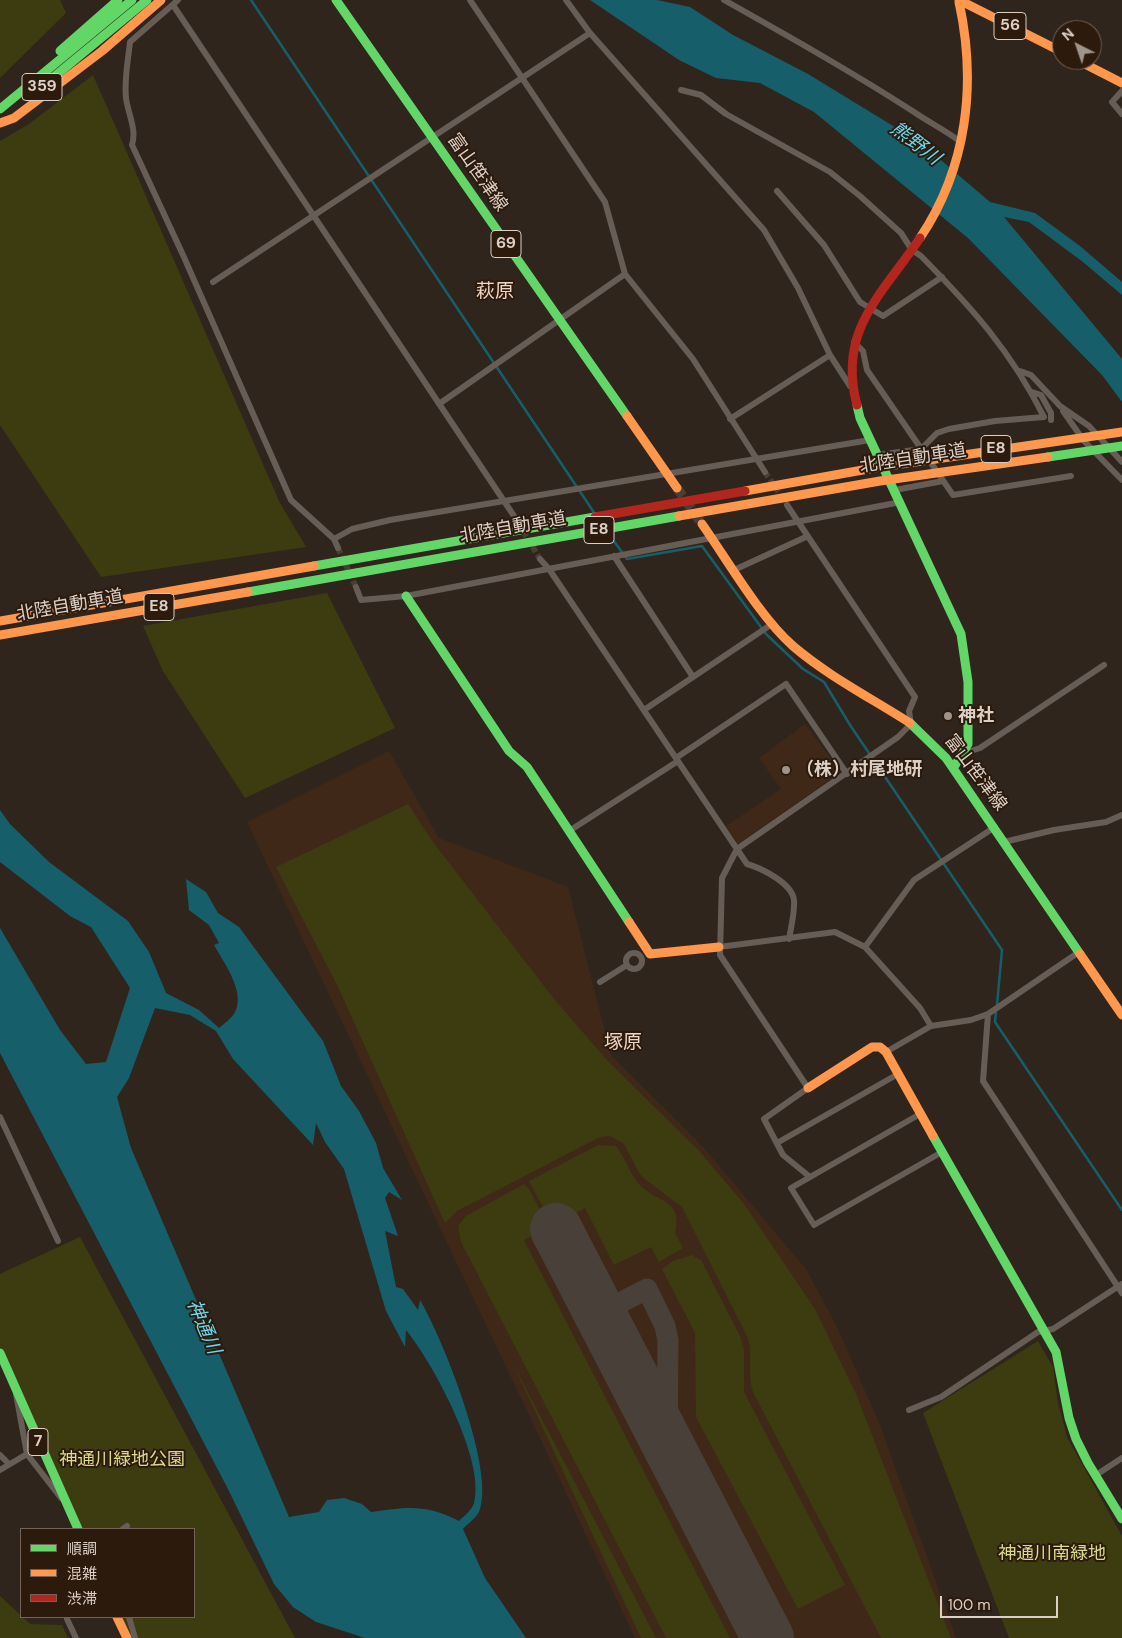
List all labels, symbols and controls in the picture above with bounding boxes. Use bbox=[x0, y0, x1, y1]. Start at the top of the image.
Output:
road number: 56 bbox=[994, 12, 1026, 40]
north arrow bbox=[1052, 20, 1102, 70]
text: N bbox=[1058, 24, 1078, 45]
road number: 359 bbox=[22, 74, 62, 100]
water label: 熊野川 bbox=[885, 118, 945, 170]
street label: 富山笹津線 bbox=[442, 130, 512, 216]
road number: 69 bbox=[491, 230, 521, 258]
district label: 萩原 bbox=[476, 281, 514, 303]
road number: E8 bbox=[981, 436, 1011, 462]
street label: 北陸自動車道 bbox=[858, 440, 968, 478]
street label: 北陸自動車道 bbox=[458, 508, 568, 548]
road number: E8 bbox=[584, 516, 614, 544]
street label: 北陸自動車道 bbox=[15, 586, 125, 626]
road number: E8 bbox=[144, 594, 174, 620]
place label: 神社 bbox=[958, 705, 994, 727]
marker: 神社 bbox=[942, 710, 954, 722]
street label: 富山笹津線 bbox=[939, 731, 1011, 815]
place label: （株）村尾地研 bbox=[796, 759, 922, 781]
marker: （株）村尾地研 bbox=[780, 764, 792, 776]
district label: 塚原 bbox=[604, 1032, 642, 1054]
water label: 神通川 bbox=[181, 1296, 225, 1358]
road number: 7 bbox=[28, 1428, 48, 1455]
park label: 神通川緑地公園 bbox=[59, 1449, 185, 1471]
legend bbox=[20, 1528, 195, 1618]
text: 順調 bbox=[67, 1539, 97, 1559]
park label: 神通川南緑地 bbox=[998, 1543, 1106, 1565]
text: 混雑 bbox=[67, 1564, 97, 1584]
scale bar bbox=[942, 1586, 1060, 1618]
text: 渋滞 bbox=[67, 1589, 97, 1609]
text: 100 m bbox=[948, 1595, 991, 1615]

